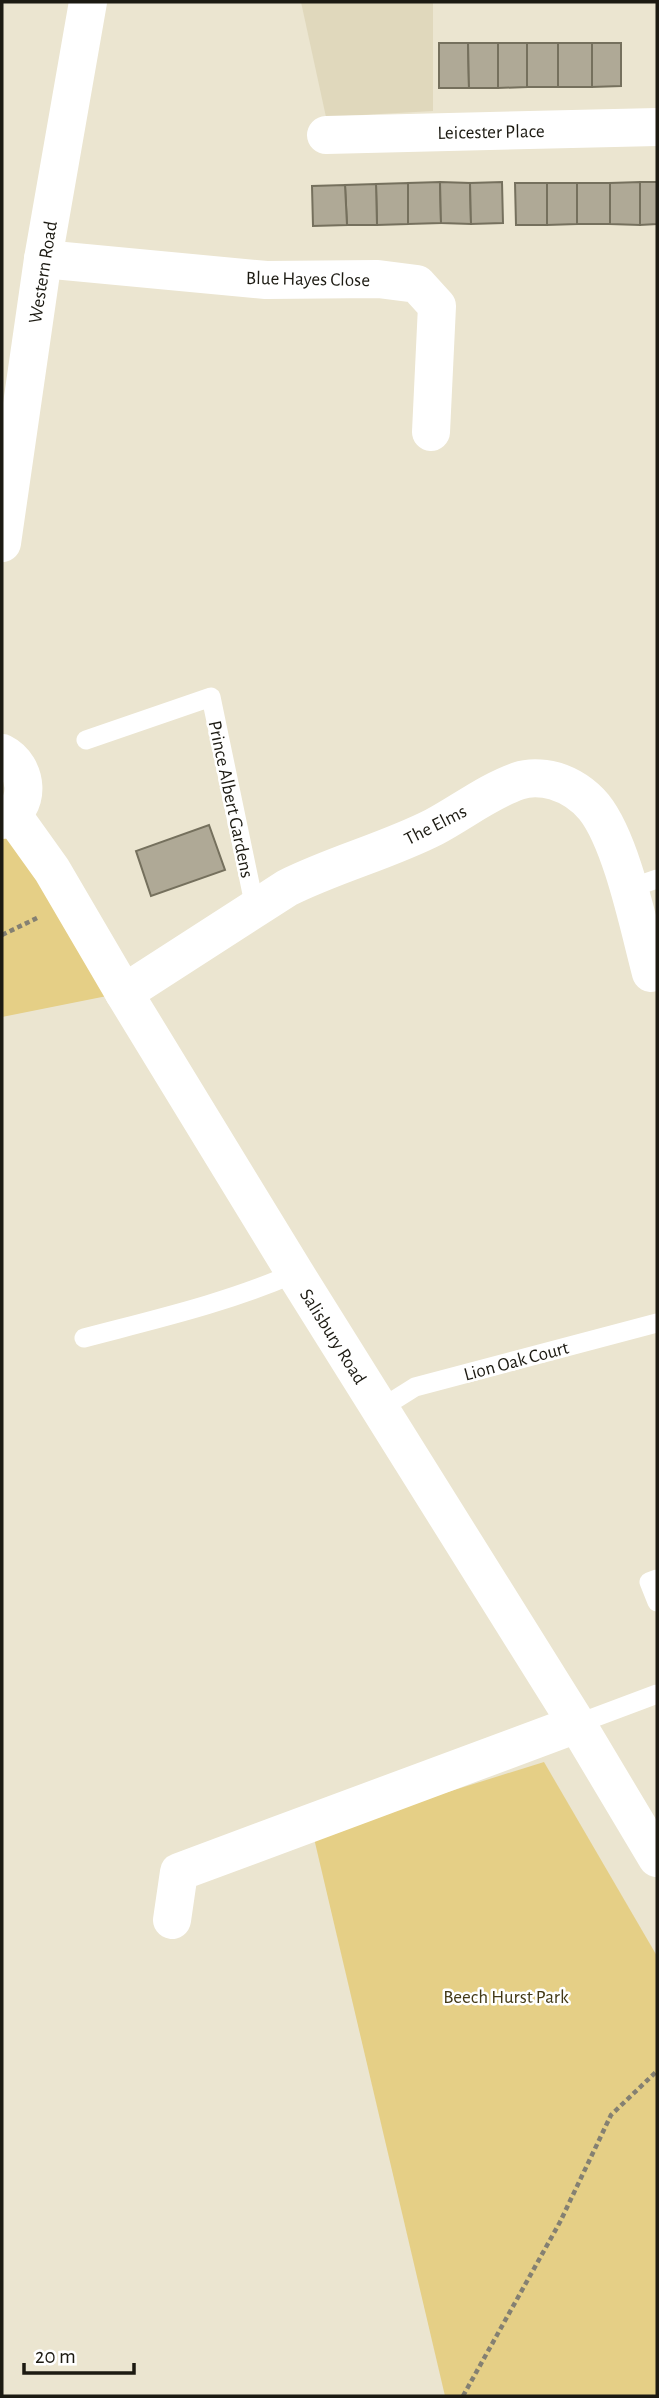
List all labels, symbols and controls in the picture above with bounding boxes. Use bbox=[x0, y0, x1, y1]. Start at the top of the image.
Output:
street label: Leicester Place bbox=[437, 122, 545, 143]
street label: Western Road bbox=[26, 220, 61, 325]
street label: Blue Hayes Close bbox=[246, 269, 370, 290]
street label: Prince Albert Gardens bbox=[205, 719, 256, 880]
street label: The Elms bbox=[402, 802, 470, 849]
street label: Salisbury Road bbox=[296, 1286, 370, 1388]
street label: Lion Oak Court bbox=[462, 1338, 571, 1385]
park label: Beech Hurst Park bbox=[443, 1988, 569, 2007]
scale bar bbox=[24, 2332, 135, 2376]
text: 20 m bbox=[35, 2346, 76, 2367]

